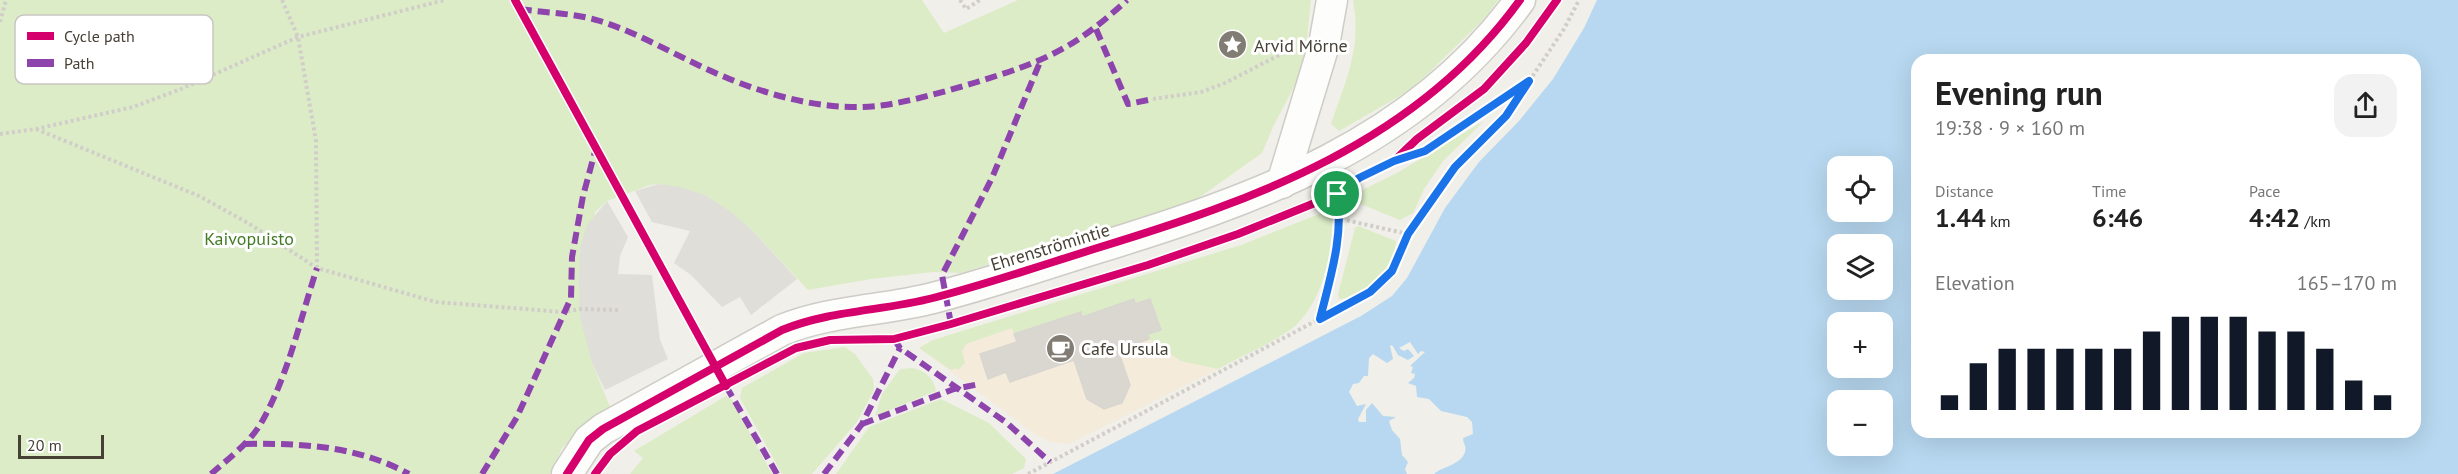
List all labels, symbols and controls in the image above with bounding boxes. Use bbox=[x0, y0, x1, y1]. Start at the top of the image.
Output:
legend bbox=[15, 15, 213, 84]
text: Cycle path bbox=[64, 26, 135, 46]
place icon: Arvid Mörne bbox=[1217, 29, 1249, 61]
place label: Arvid Mörne bbox=[1254, 34, 1348, 57]
text: Path bbox=[64, 53, 95, 73]
text: Evening run bbox=[1935, 71, 2103, 114]
button: share bbox=[2334, 74, 2397, 137]
text: 19:38 · 9 × 160 m bbox=[1935, 115, 2085, 141]
map controls bbox=[1827, 156, 1893, 456]
button: locate bbox=[1827, 156, 1893, 222]
pin bbox=[1311, 168, 1362, 219]
icon: arrive bbox=[1320, 177, 1353, 210]
text: Distance bbox=[1935, 181, 1994, 201]
text: Time bbox=[2092, 181, 2126, 201]
text: Pace bbox=[2249, 181, 2280, 201]
text: 1.44 bbox=[1935, 201, 1986, 234]
text: 6:46 bbox=[2092, 201, 2143, 234]
text: 4:42 bbox=[2249, 201, 2300, 234]
text: km bbox=[1986, 211, 2011, 231]
text: /km bbox=[2300, 211, 2331, 231]
street label: Ehrenströmintie bbox=[988, 218, 1112, 276]
park label: Kaivopuisto bbox=[204, 227, 294, 250]
button: layers bbox=[1827, 234, 1893, 300]
text: Elevation bbox=[1935, 270, 2015, 296]
text: 165–170 m bbox=[2297, 270, 2397, 296]
button: + bbox=[1827, 312, 1893, 378]
cafe icon: Cafe Ursula bbox=[1044, 332, 1076, 364]
place label: Cafe Ursula bbox=[1081, 337, 1169, 360]
button: − bbox=[1827, 390, 1893, 456]
scale bar bbox=[18, 432, 104, 460]
text: 20 m bbox=[27, 435, 62, 455]

